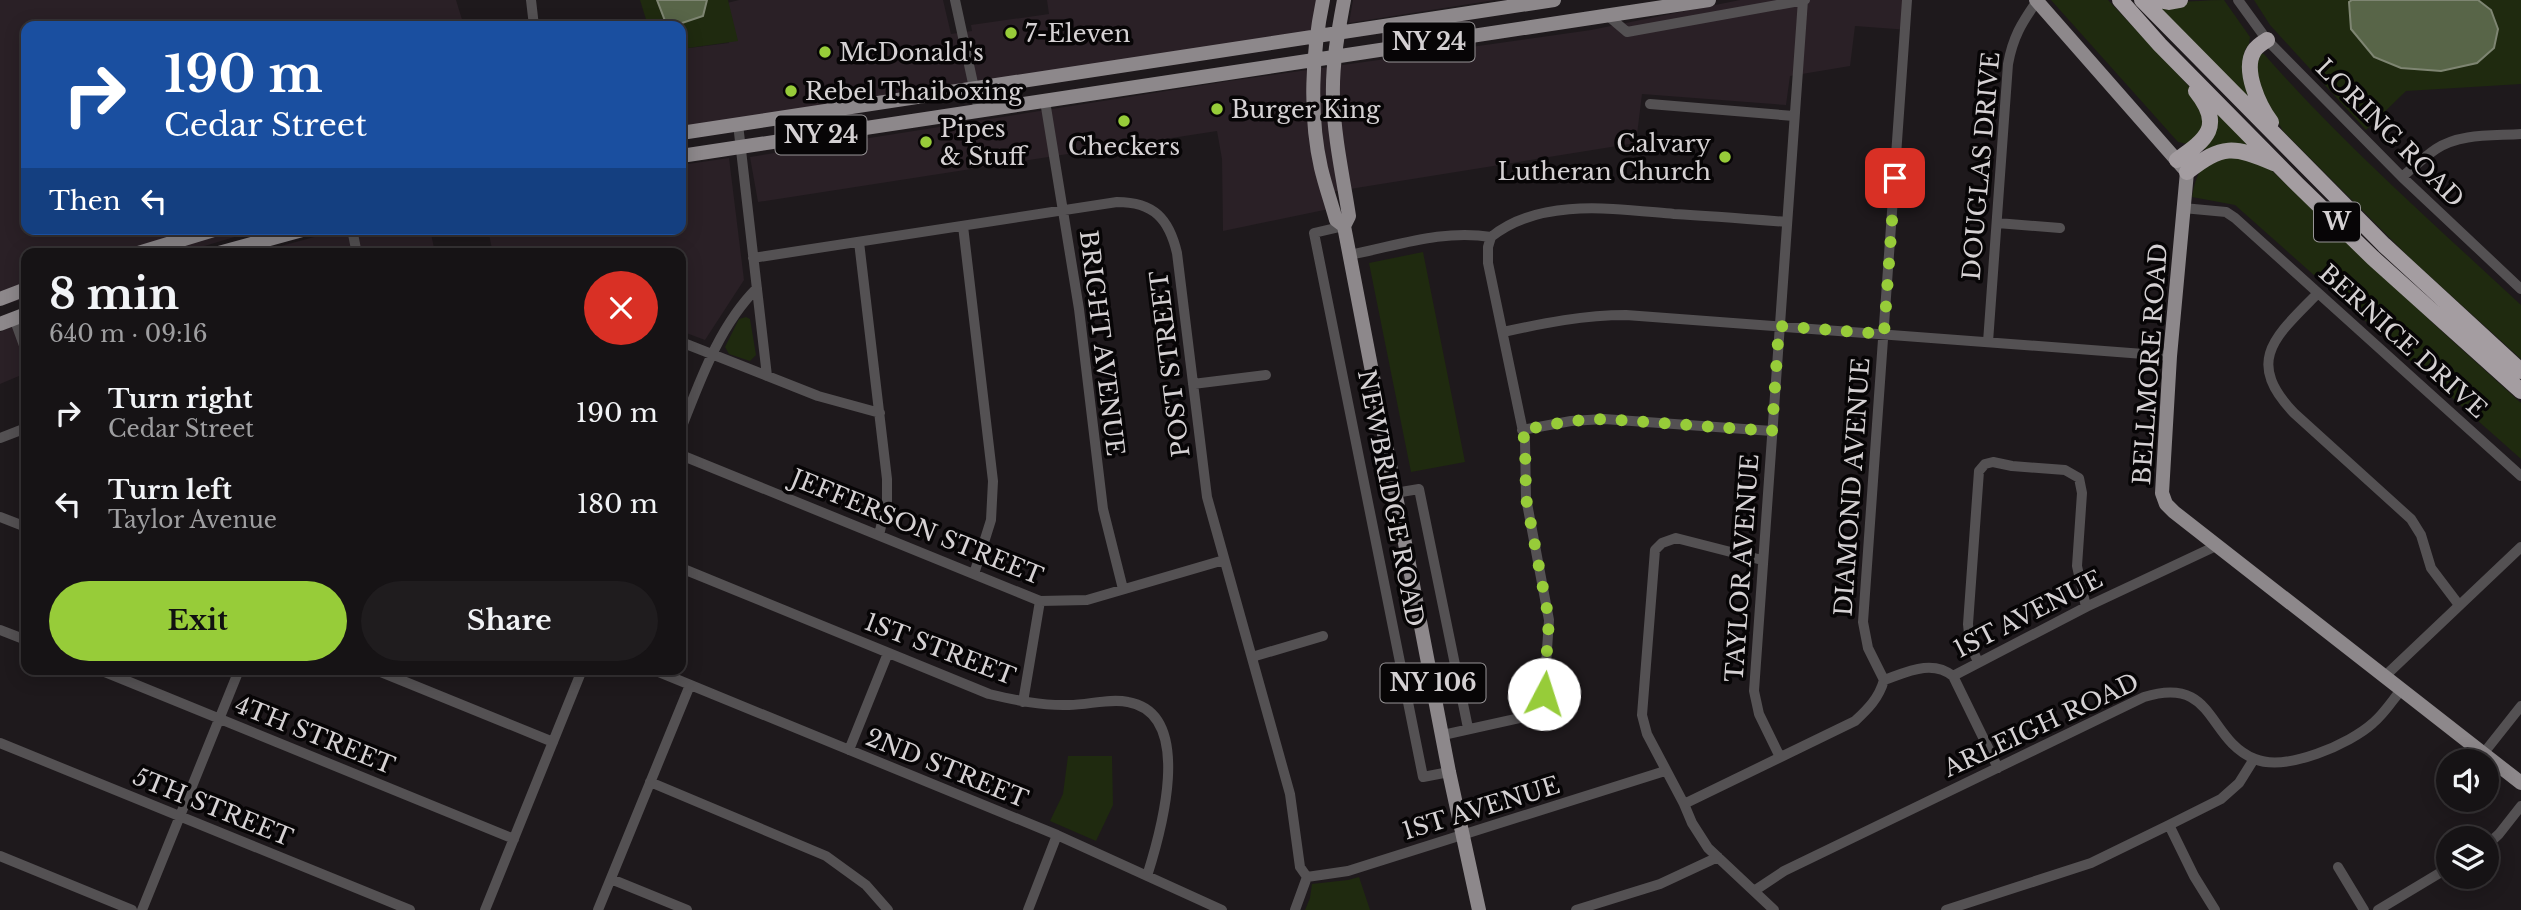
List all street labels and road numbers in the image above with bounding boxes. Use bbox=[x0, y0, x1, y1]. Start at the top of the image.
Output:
road number: NY 24 bbox=[1384, 22, 1474, 61]
street label: DOUGLAS DRIVE bbox=[1957, 51, 2005, 281]
street label: LORING ROAD bbox=[2310, 53, 2470, 213]
road number: NY 24 bbox=[776, 116, 866, 154]
road number: W bbox=[2314, 202, 2360, 242]
street label: BRIGHT AVENUE bbox=[1074, 229, 1130, 457]
street label: BELLMORE ROAD bbox=[2127, 242, 2173, 486]
street label: BERNICE DRIVE bbox=[2313, 258, 2493, 424]
street label: POST STREET bbox=[1144, 269, 1196, 459]
street label: DIAMOND AVENUE bbox=[1828, 357, 1876, 617]
street label: NEWBRIDGE ROAD bbox=[1352, 367, 1430, 629]
street label: TAYLOR AVENUE bbox=[1720, 453, 1764, 683]
street label: JEFFERSON STREET bbox=[784, 462, 1047, 591]
street label: 1ST AVENUE bbox=[1949, 564, 2107, 664]
street label: 1ST STREET bbox=[861, 607, 1019, 691]
road number: NY 106 bbox=[1380, 664, 1486, 702]
street label: ARLEIGH ROAD bbox=[1938, 667, 2143, 783]
street label: 4TH STREET bbox=[231, 690, 399, 780]
street label: 2ND STREET bbox=[862, 722, 1032, 814]
street label: 5TH STREET bbox=[129, 762, 297, 852]
street label: 1ST AVENUE bbox=[1399, 770, 1563, 846]

